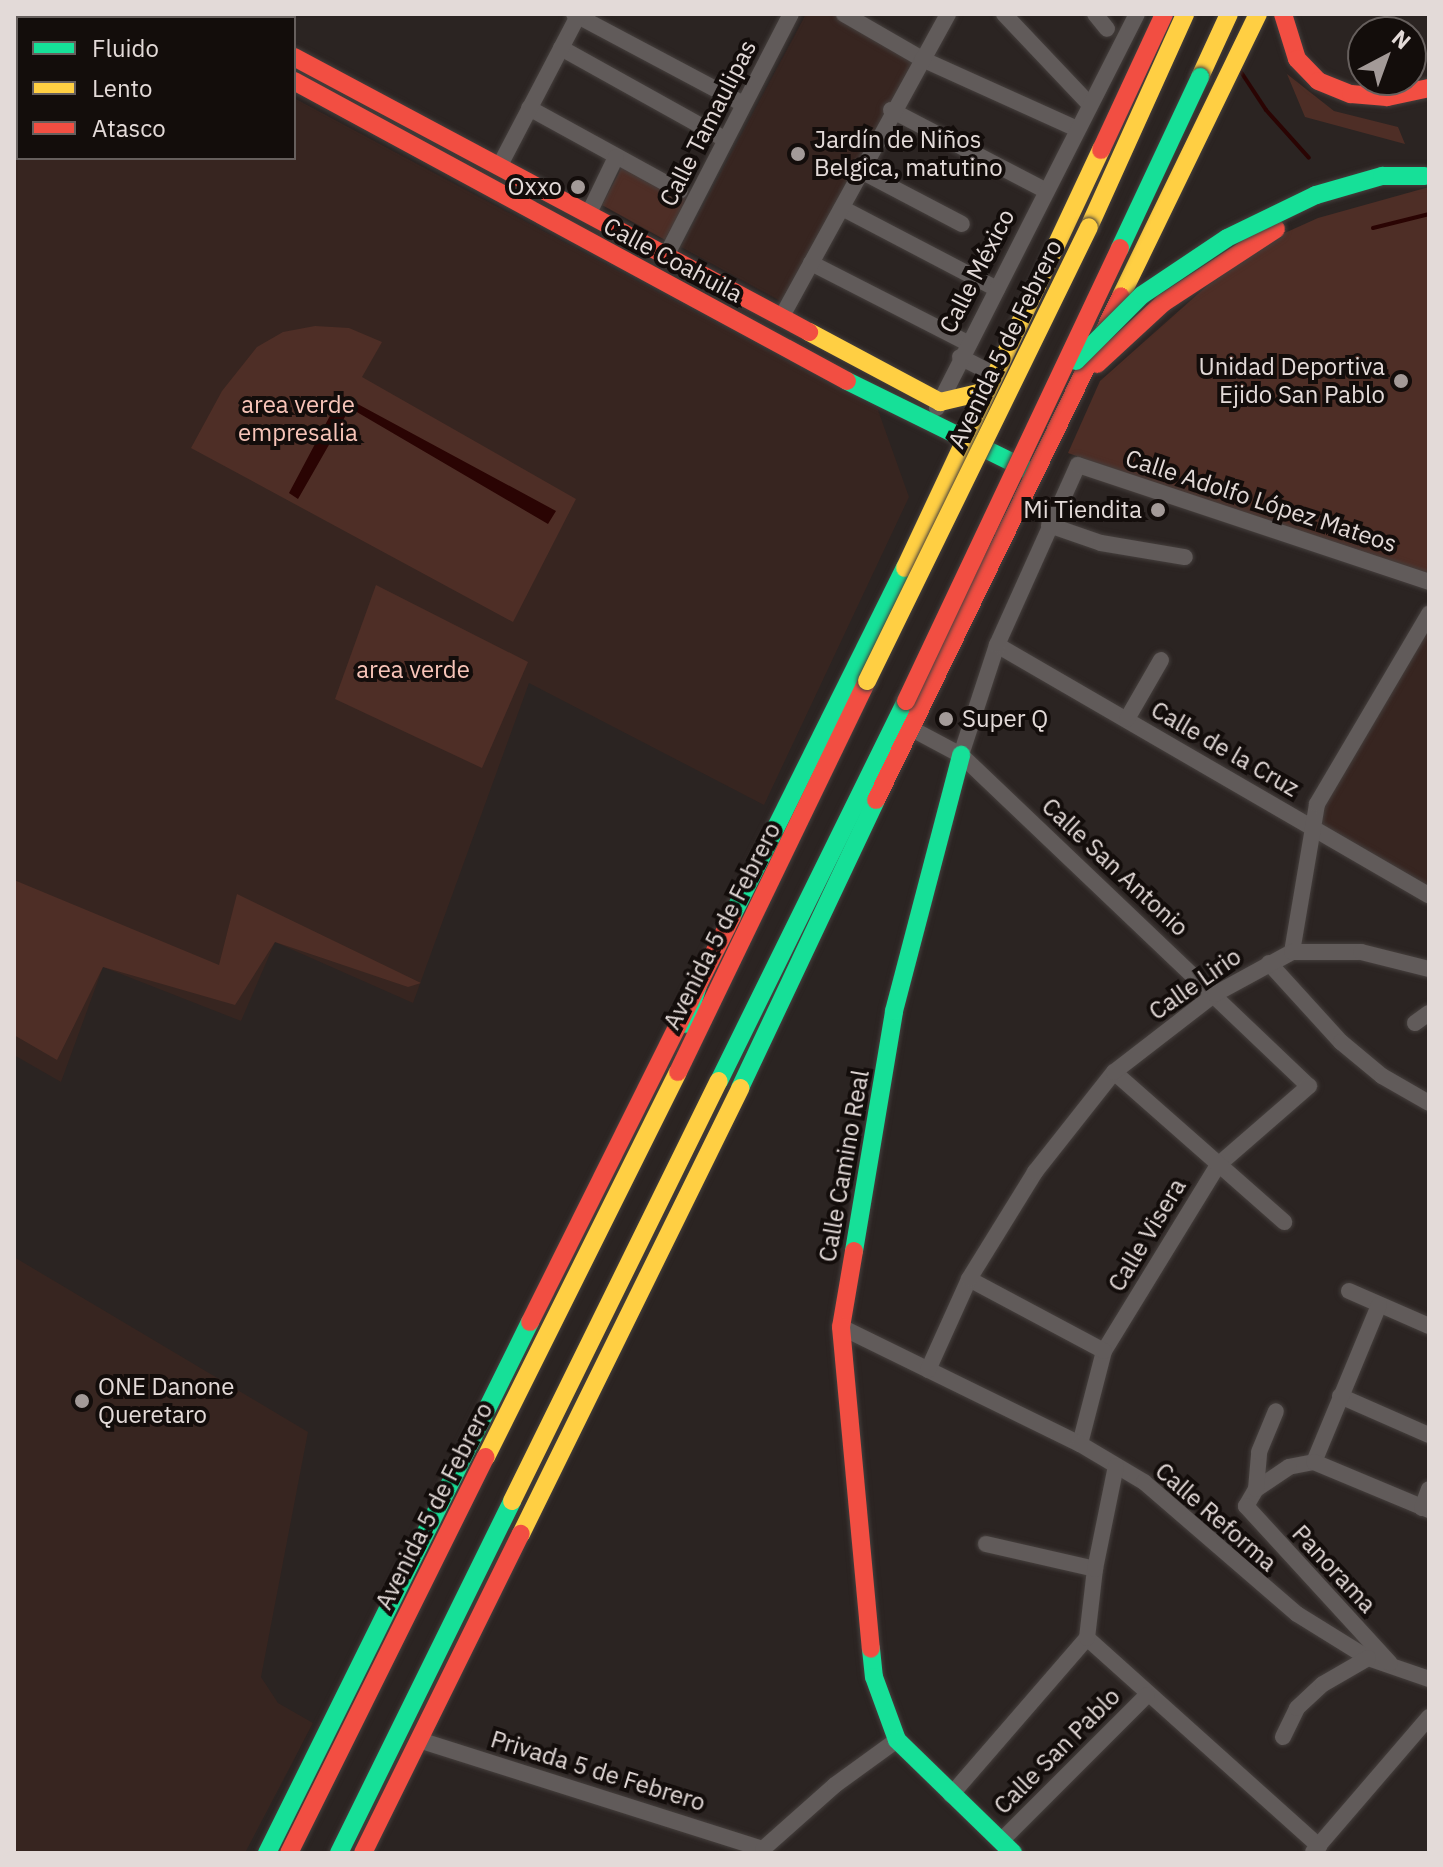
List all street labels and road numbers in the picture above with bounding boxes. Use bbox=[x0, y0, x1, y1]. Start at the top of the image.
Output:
street label: Calle Tamaulipas bbox=[654, 35, 762, 211]
street label: Calle México bbox=[933, 204, 1021, 338]
street label: Calle Coahuila bbox=[599, 211, 747, 309]
street label: Avenida 5 de Febrero bbox=[942, 235, 1068, 453]
street label: Calle Adolfo López Mateos bbox=[1122, 444, 1400, 558]
street label: Calle de la Cruz bbox=[1146, 695, 1304, 803]
street label: Calle San Antonio bbox=[1036, 792, 1194, 942]
street label: Avenida 5 de Febrero bbox=[657, 818, 787, 1034]
street label: Calle Lirio bbox=[1143, 942, 1247, 1026]
street label: Calle Camino Real bbox=[813, 1068, 875, 1264]
street label: Calle Visera bbox=[1102, 1173, 1192, 1297]
street label: Avenida 5 de Febrero bbox=[369, 1398, 499, 1614]
street label: Calle Reforma bbox=[1149, 1456, 1283, 1578]
street label: Panorama bbox=[1286, 1519, 1382, 1619]
street label: Calle San Pablo bbox=[988, 1682, 1126, 1820]
street label: Privada 5 de Febrero bbox=[487, 1725, 709, 1817]

